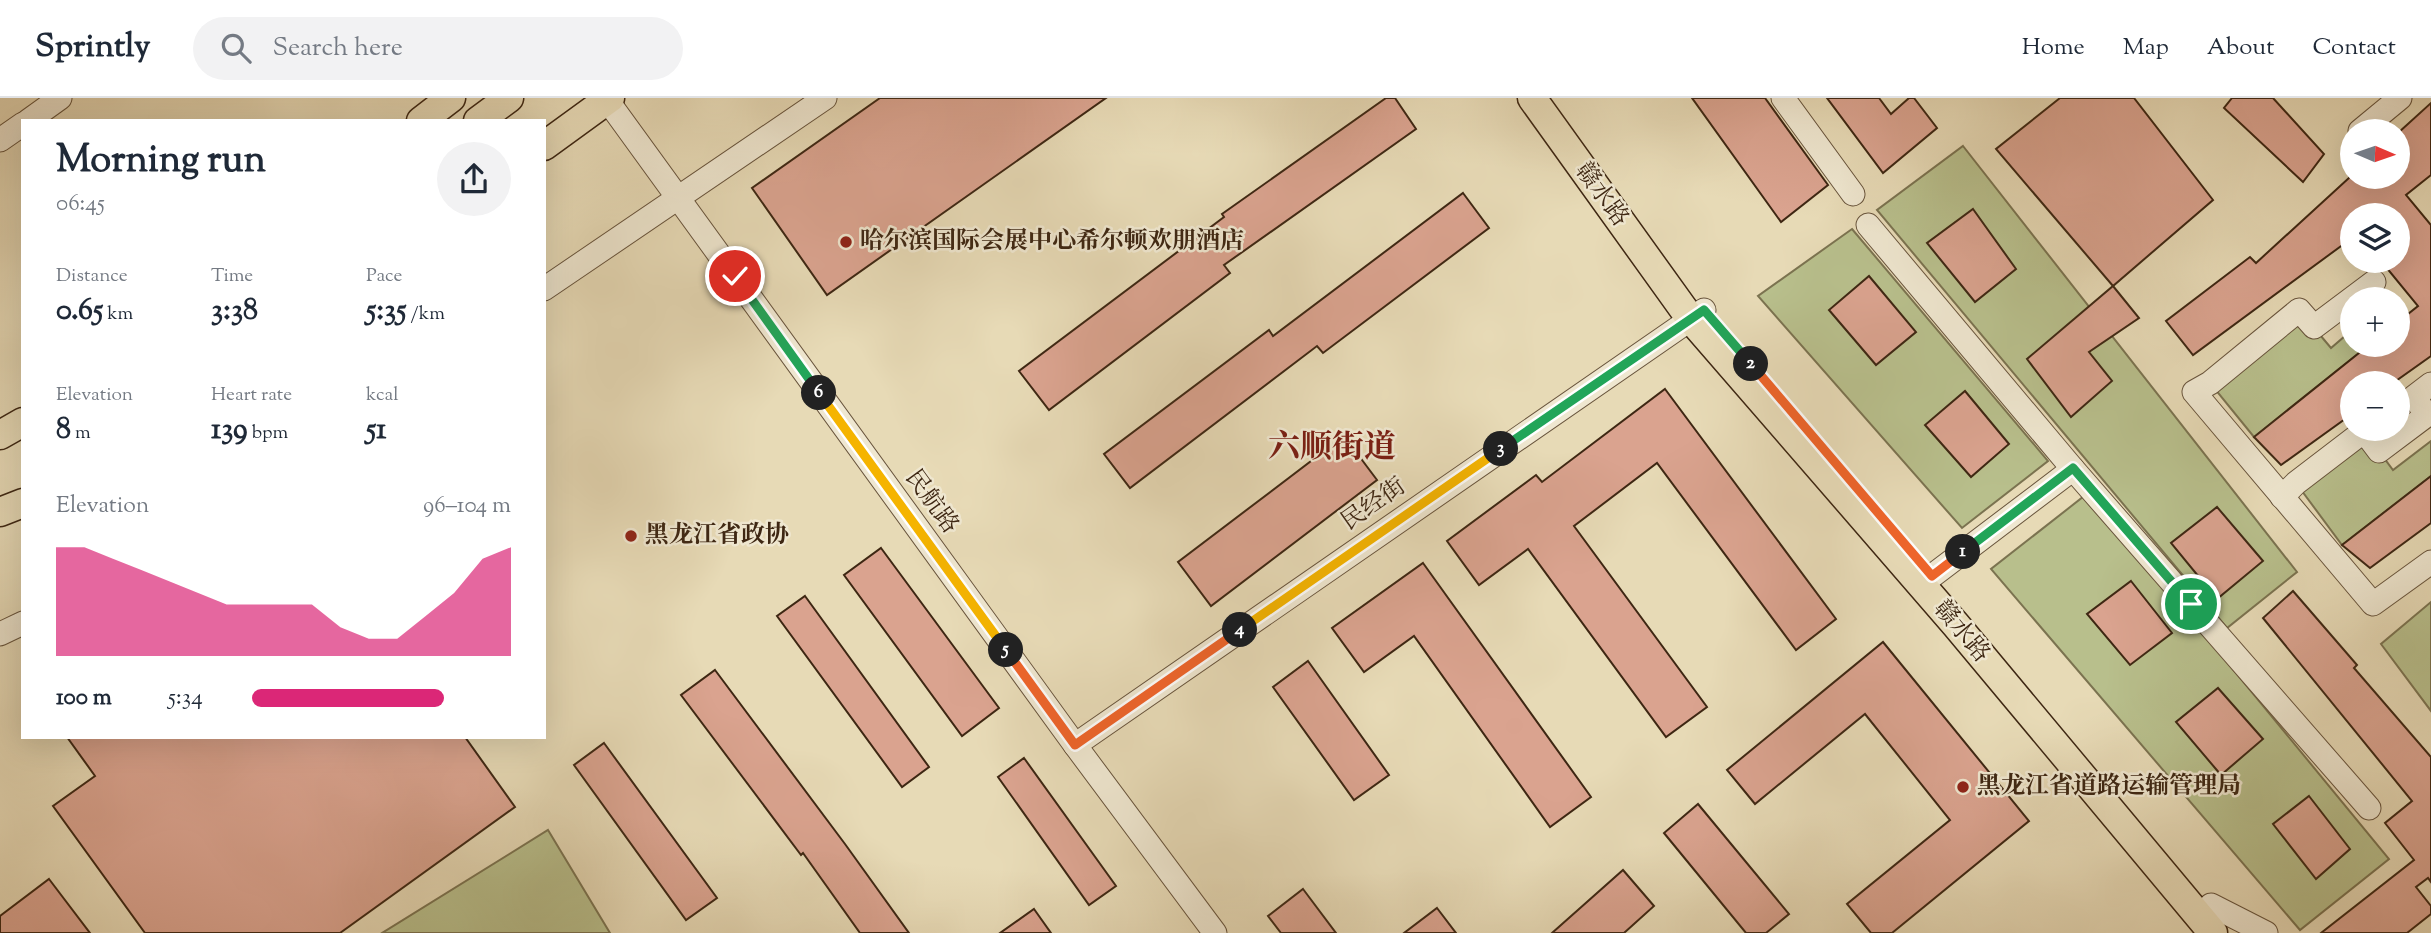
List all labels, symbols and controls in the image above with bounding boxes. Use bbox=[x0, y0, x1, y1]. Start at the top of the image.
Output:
search box bbox=[193, 17, 683, 80]
text: Sprintly bbox=[35, 24, 151, 72]
icon: search bbox=[217, 29, 255, 67]
text: Search here bbox=[273, 30, 403, 67]
text: Home bbox=[2022, 31, 2085, 65]
text: Map bbox=[2123, 31, 2169, 65]
text: About bbox=[2207, 31, 2274, 65]
text: Contact bbox=[2312, 31, 2396, 65]
north arrow bbox=[2340, 119, 2410, 189]
map controls bbox=[2340, 119, 2410, 441]
text: Morning run bbox=[56, 135, 266, 189]
button: share bbox=[437, 142, 511, 216]
street label: 赣水路 bbox=[1566, 156, 1636, 234]
text: 06:45 bbox=[56, 188, 105, 221]
button: layers bbox=[2340, 203, 2410, 273]
place label: 哈尔滨国际会展中心希尔顿欢朋酒店 bbox=[860, 225, 1244, 259]
marker: 哈尔滨国际会展中心希尔顿欢朋酒店 bbox=[838, 234, 854, 250]
pin bbox=[705, 246, 765, 306]
icon: check bbox=[716, 257, 754, 295]
text: Distance bbox=[56, 263, 128, 290]
text: Time bbox=[211, 263, 253, 290]
text: Pace bbox=[366, 263, 402, 290]
button: + bbox=[2340, 287, 2410, 357]
text: 0.65 bbox=[56, 290, 103, 333]
text: 3:38 bbox=[211, 290, 258, 333]
text: 5:35 bbox=[366, 290, 406, 333]
text: km bbox=[103, 301, 133, 328]
text: /km bbox=[406, 301, 445, 328]
pin: 2 bbox=[1734, 346, 1768, 382]
text: 2 bbox=[1746, 350, 1755, 377]
button: − bbox=[2340, 371, 2410, 441]
pin: 6 bbox=[802, 376, 836, 410]
text: 6 bbox=[814, 379, 823, 406]
text: Elevation bbox=[56, 382, 133, 409]
text: Heart rate bbox=[211, 382, 292, 409]
text: kcal bbox=[366, 382, 399, 409]
text: 8 bbox=[56, 409, 71, 452]
text: 139 bbox=[211, 409, 248, 452]
text: 51 bbox=[366, 409, 386, 452]
text: m bbox=[71, 420, 91, 447]
text: bpm bbox=[248, 420, 288, 447]
district label: 六顺街道 bbox=[1268, 426, 1396, 472]
pin: 3 bbox=[1484, 432, 1518, 466]
text: 3 bbox=[1497, 435, 1504, 462]
street label: 民航路 bbox=[896, 463, 966, 541]
street label: 民经街 bbox=[1335, 470, 1413, 540]
text: Elevation bbox=[56, 490, 149, 523]
text: 96–104 m bbox=[423, 490, 511, 523]
place label: 黑龙江省政协 bbox=[645, 519, 789, 553]
marker: 黑龙江省政协 bbox=[623, 528, 639, 544]
pin: 1 bbox=[1946, 534, 1980, 570]
text: 1 bbox=[1959, 538, 1966, 565]
pin bbox=[2161, 574, 2221, 634]
icon: arrive bbox=[2172, 585, 2210, 623]
street label: 赣水路 bbox=[1925, 593, 1997, 671]
pin: 4 bbox=[1222, 612, 1258, 648]
text: 4 bbox=[1235, 616, 1244, 643]
pin: 5 bbox=[988, 632, 1024, 668]
text: 5 bbox=[1002, 636, 1009, 663]
text: 100 m bbox=[56, 682, 112, 715]
text: 5:34 bbox=[168, 682, 203, 715]
place label: 黑龙江省道路运输管理局 bbox=[1977, 770, 2241, 804]
marker: 黑龙江省道路运输管理局 bbox=[1955, 779, 1971, 795]

